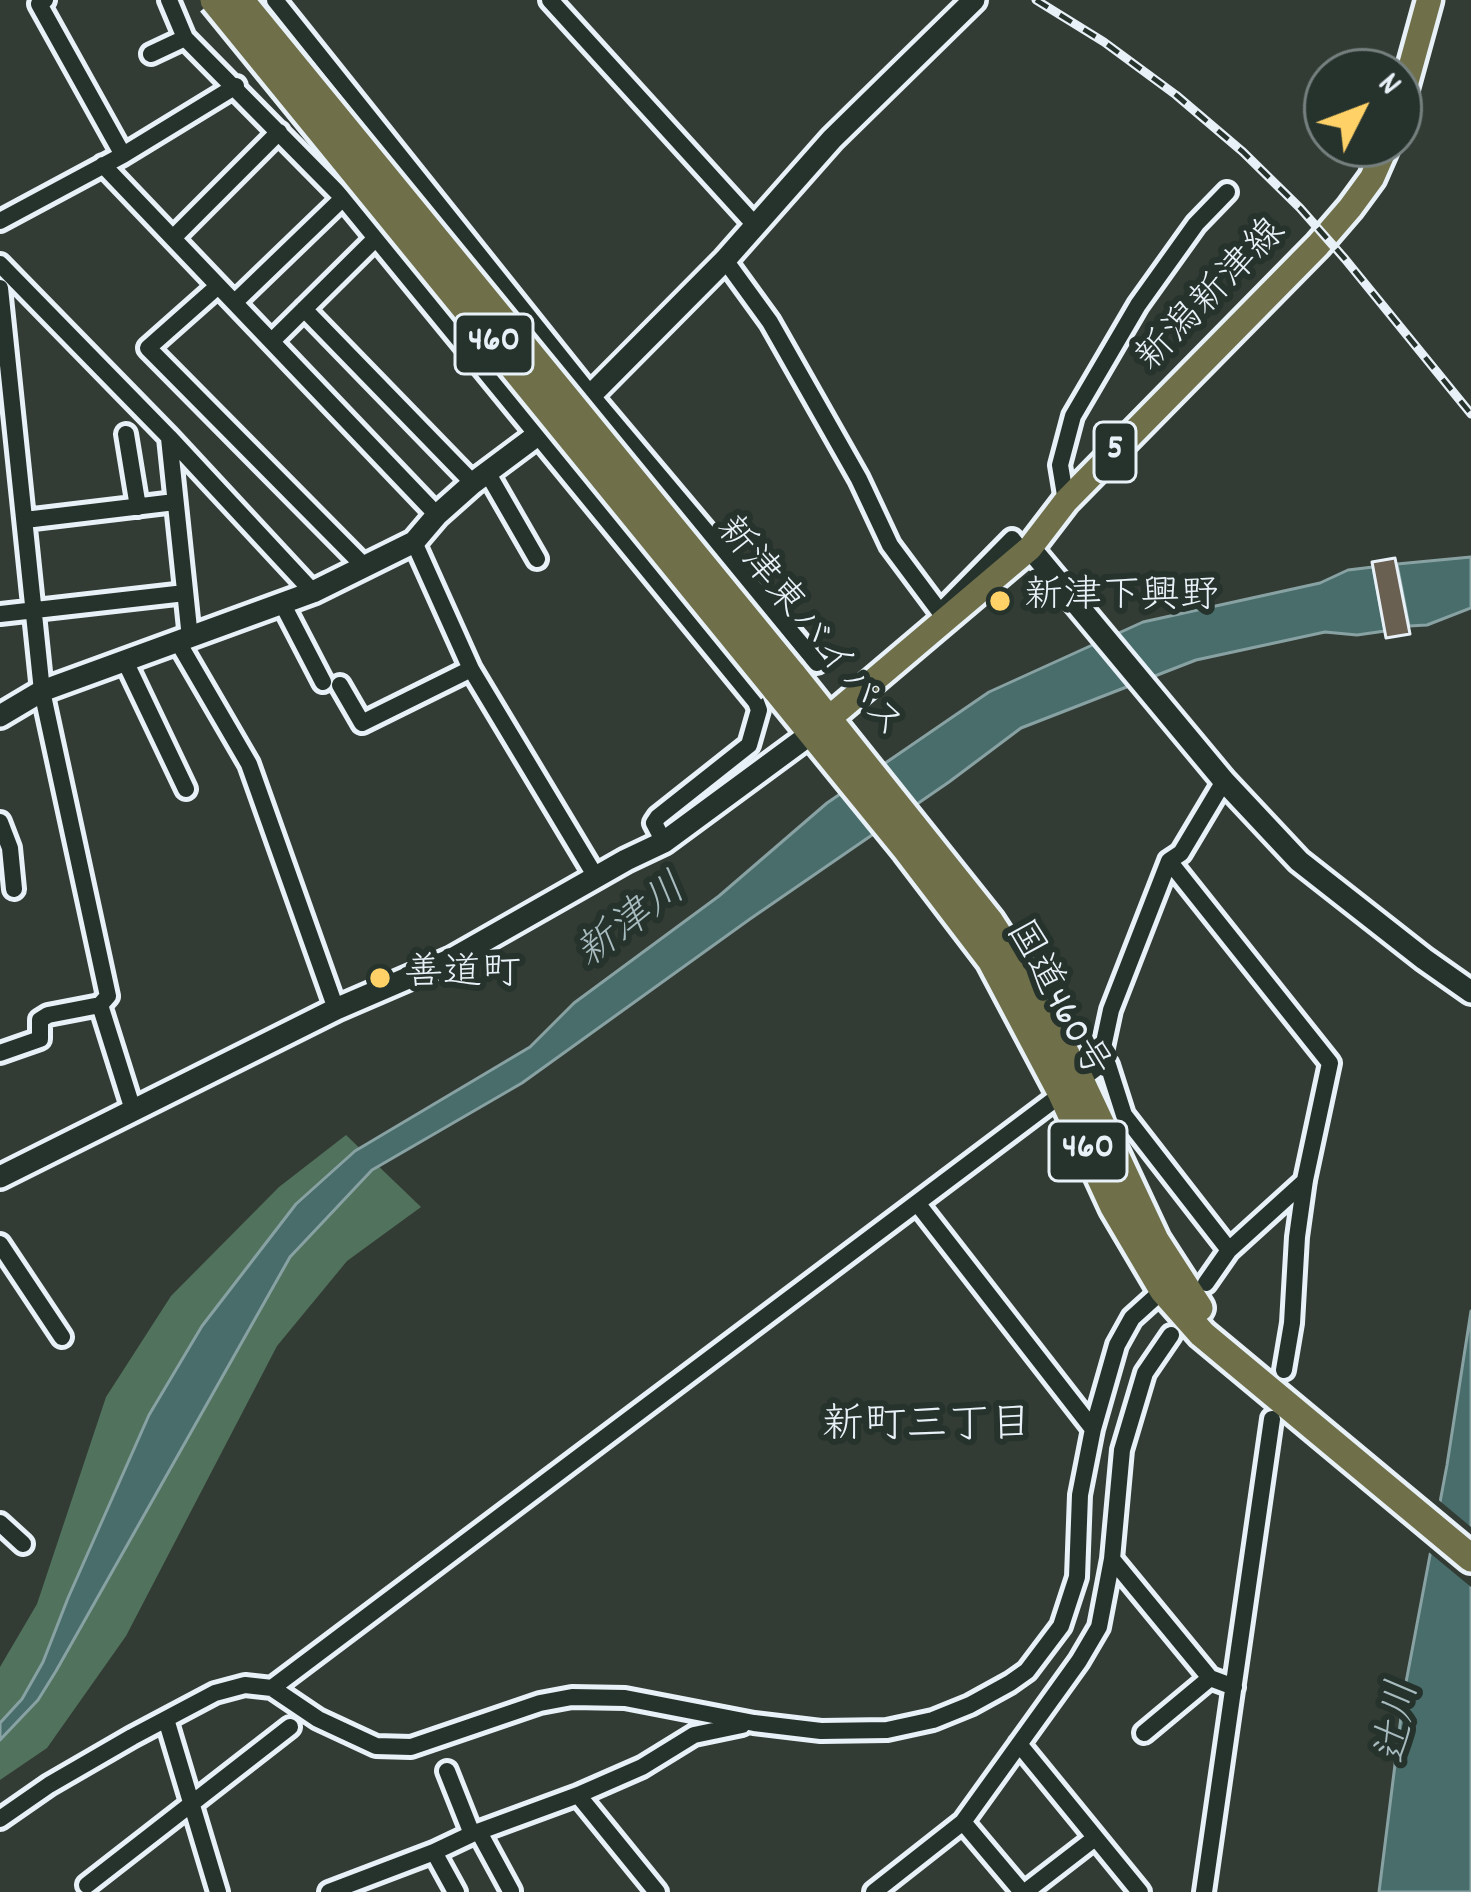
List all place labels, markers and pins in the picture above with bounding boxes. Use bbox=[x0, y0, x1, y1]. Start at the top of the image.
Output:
place label: 新津下興野 bbox=[1024, 578, 1219, 624]
marker: 新津下興野 bbox=[987, 588, 1013, 614]
place label: 善道町 bbox=[404, 955, 521, 1001]
marker: 善道町 bbox=[367, 965, 393, 991]

